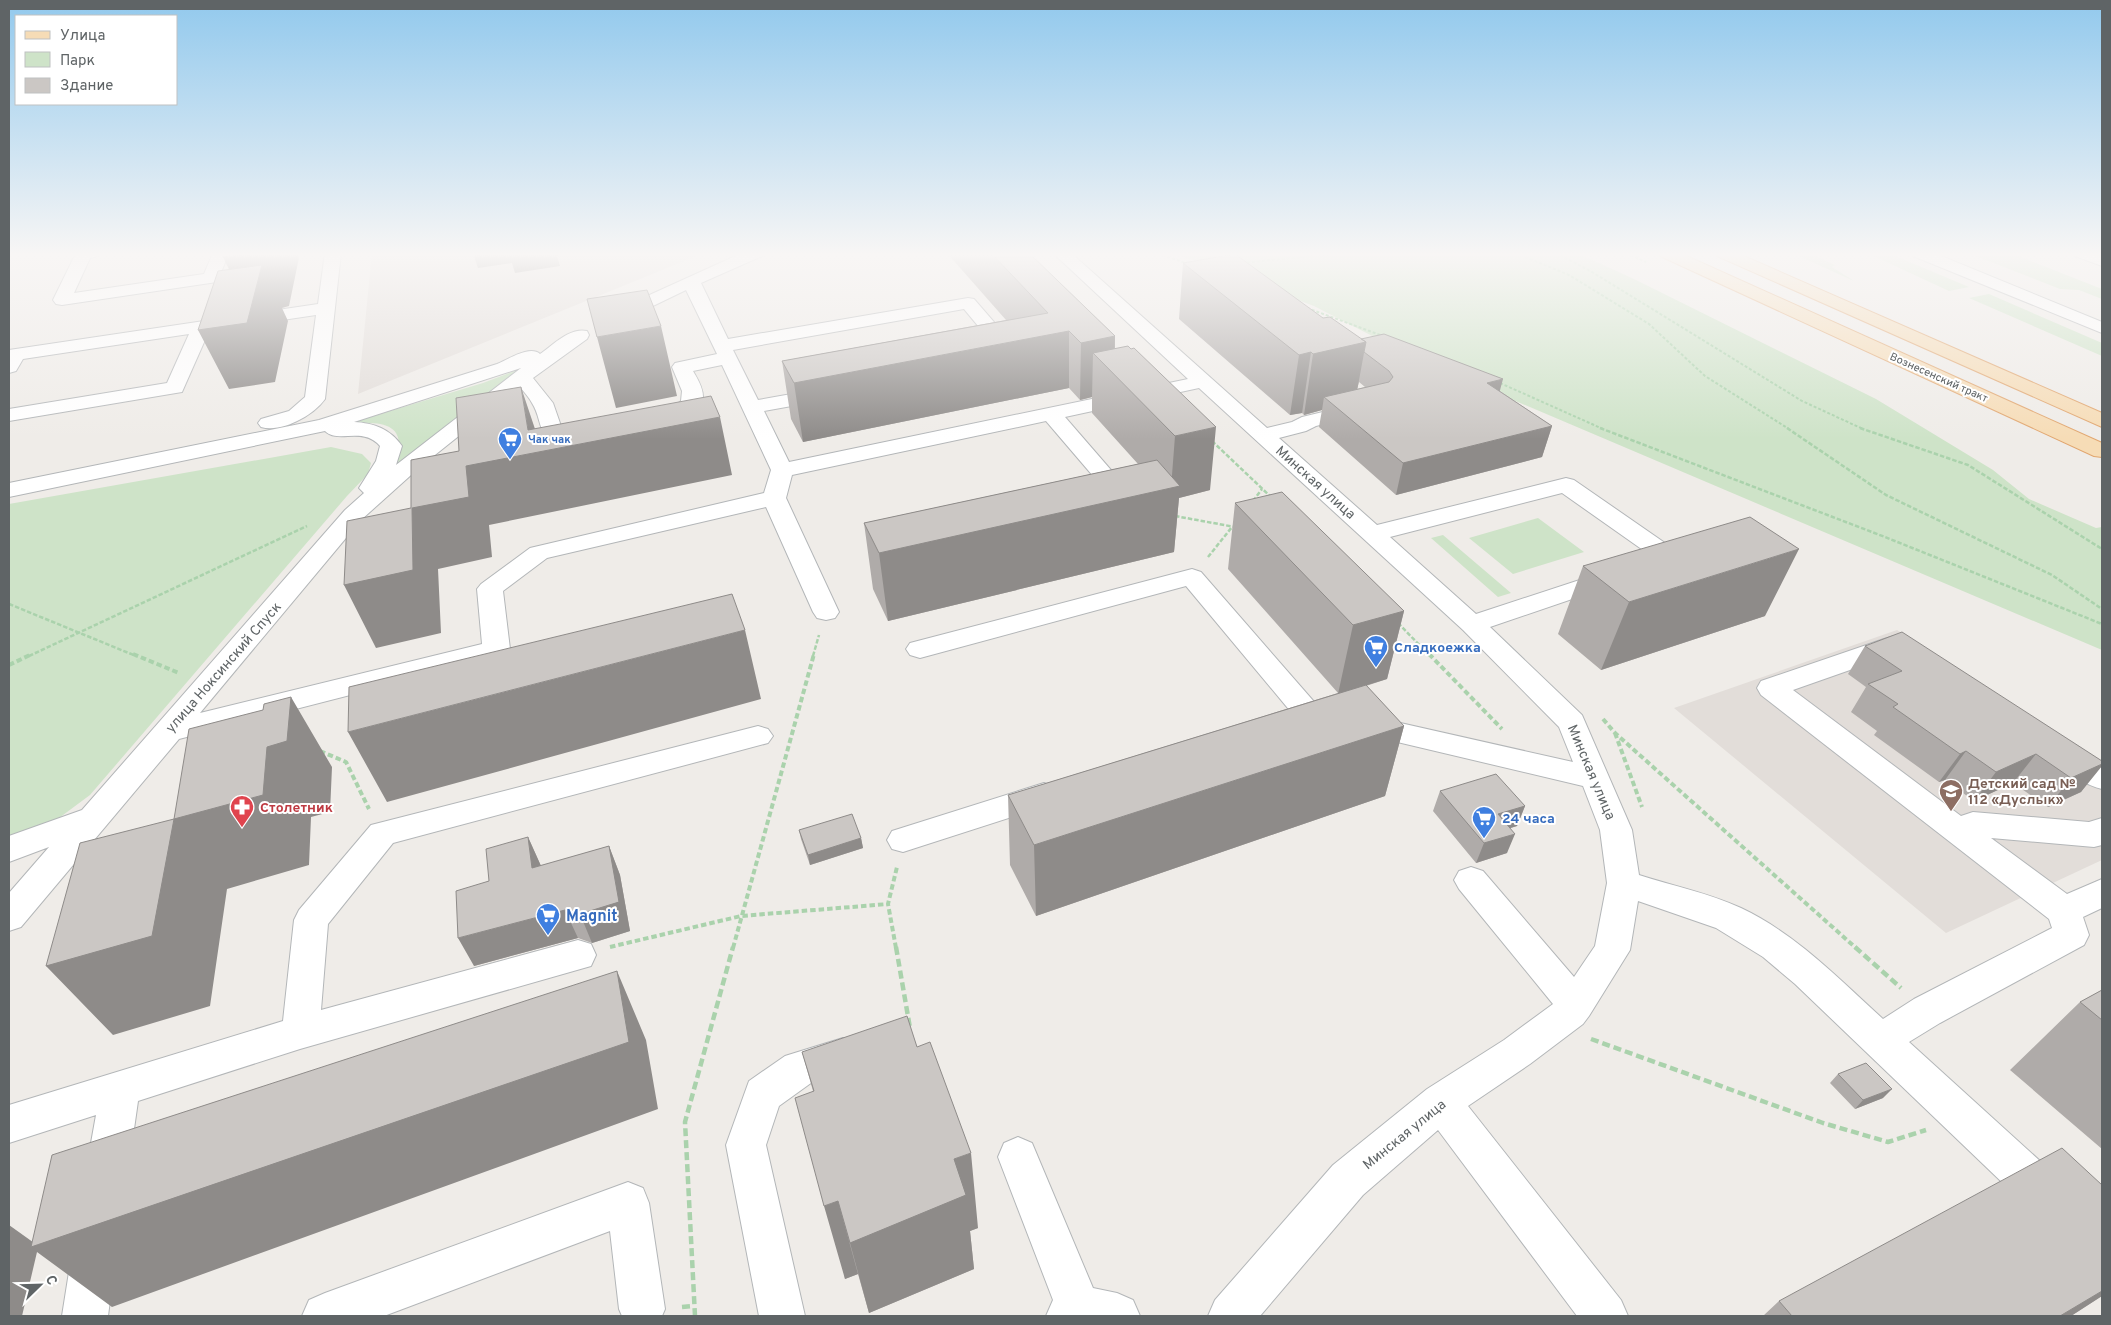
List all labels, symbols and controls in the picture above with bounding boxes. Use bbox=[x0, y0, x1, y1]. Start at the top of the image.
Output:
legend bbox=[15, 15, 178, 105]
text: Улица bbox=[60, 27, 105, 46]
text: Парк bbox=[60, 52, 95, 71]
text: Здание bbox=[60, 77, 113, 96]
street label: Вознесенский тракт bbox=[1887, 350, 1990, 406]
supermarket icon: Чак чак bbox=[497, 426, 523, 460]
place label: Чак чак bbox=[528, 433, 571, 447]
street label: Минская улица bbox=[1271, 443, 1359, 523]
street label: улица Ноксинский Спуск bbox=[163, 599, 285, 737]
supermarket icon: Сладкоежка bbox=[1363, 634, 1389, 668]
place label: Сладкоежка bbox=[1394, 640, 1481, 657]
street label: Минская улица bbox=[1563, 722, 1618, 823]
place label: Детский сад № 112 «Дуслык» bbox=[1968, 776, 2076, 809]
school or university icon: Детский сад № 112 «Дуслык» bbox=[1938, 778, 1964, 812]
pharmacy icon: Столетник bbox=[229, 794, 255, 828]
place label: Столетник bbox=[260, 800, 333, 817]
supermarket icon: 24 часа bbox=[1471, 805, 1497, 839]
place label: 24 часа bbox=[1502, 811, 1555, 828]
supermarket icon: Magnit bbox=[535, 902, 561, 936]
place label: Magnit bbox=[566, 907, 618, 927]
street label: Минская улица bbox=[1360, 1097, 1450, 1174]
north arrow bbox=[15, 1260, 65, 1310]
text: С bbox=[41, 1273, 60, 1288]

